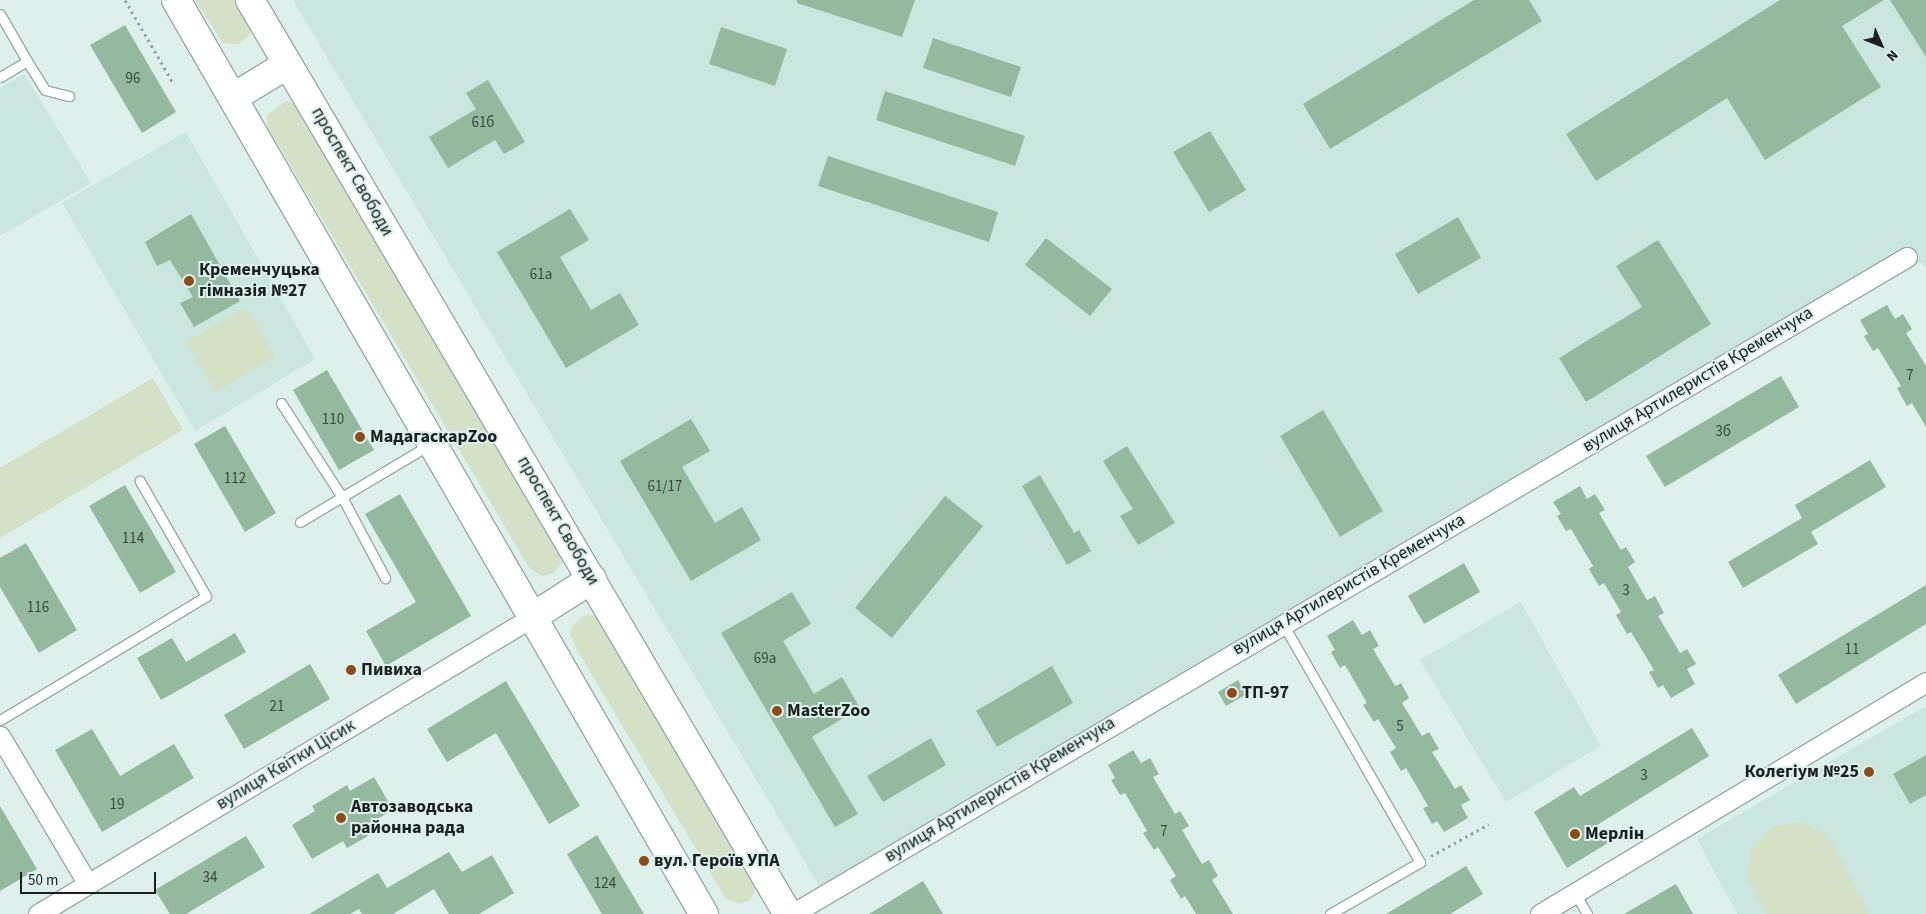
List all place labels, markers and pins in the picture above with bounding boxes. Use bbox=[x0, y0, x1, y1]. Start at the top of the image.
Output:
place label: Кременчуцька гімназія №27 bbox=[199, 260, 320, 302]
marker: Кременчуцька гімназія №27 bbox=[183, 275, 195, 287]
place label: МадагаскарZoo bbox=[370, 426, 497, 448]
marker: МадагаскарZoo bbox=[354, 431, 366, 443]
place label: Пивиха bbox=[361, 659, 422, 681]
marker: Пивиха bbox=[345, 664, 357, 676]
place label: ТП-97 bbox=[1242, 682, 1289, 704]
marker: ТП-97 bbox=[1226, 687, 1238, 699]
place label: MasterZoo bbox=[787, 700, 870, 722]
marker: MasterZoo bbox=[771, 705, 783, 717]
place label: Колегіум №25 bbox=[1745, 761, 1859, 783]
marker: Колегіум №25 bbox=[1863, 766, 1875, 778]
place label: Автозаводська районна рада bbox=[351, 797, 473, 840]
marker: Автозаводська районна рада bbox=[335, 812, 347, 824]
place label: Мерлін bbox=[1585, 823, 1644, 845]
marker: Мерлін bbox=[1569, 828, 1581, 840]
place label: вул. Героїв УПА bbox=[654, 850, 780, 872]
marker: вул. Героїв УПА bbox=[638, 855, 650, 867]

